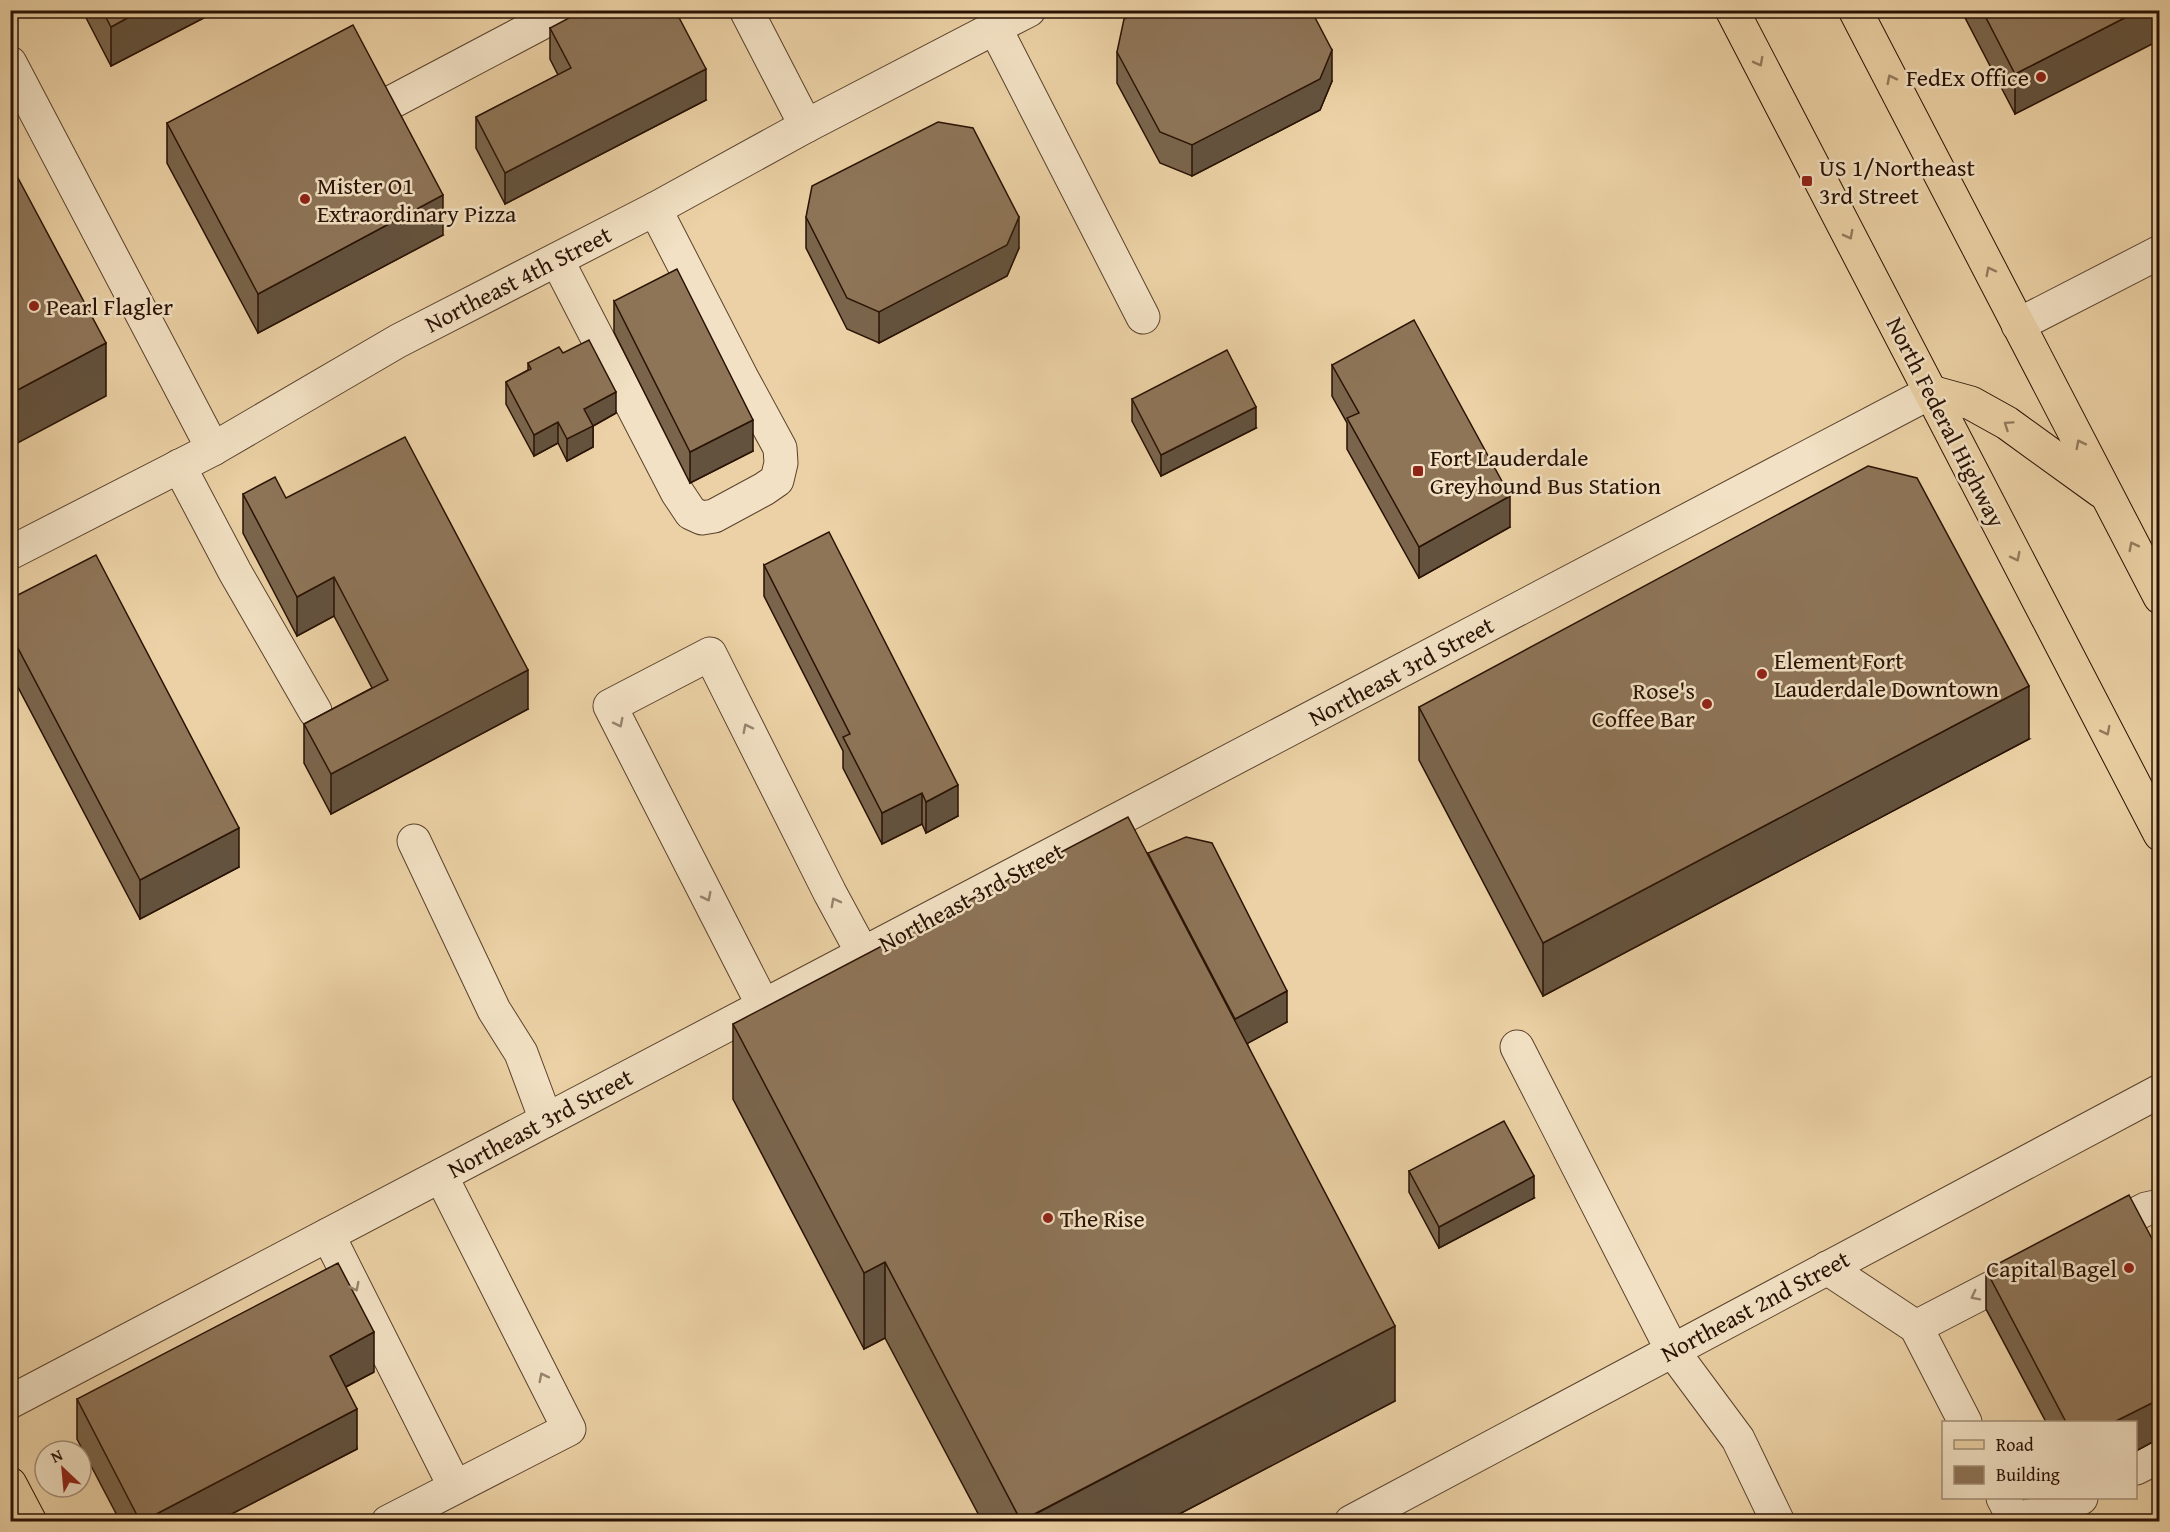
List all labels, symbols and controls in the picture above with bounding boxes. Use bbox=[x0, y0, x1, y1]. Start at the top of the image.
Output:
one-way arrow bbox=[1752, 56, 1763, 67]
place label: FedEx Office bbox=[1906, 60, 2029, 95]
marker: FedEx Office bbox=[2034, 70, 2048, 84]
one-way arrow bbox=[1886, 74, 1898, 85]
place label: US 1/Northeast 3rd Street bbox=[1819, 150, 1976, 213]
place label: Mister O1 Extraordinary Pizza bbox=[317, 168, 517, 231]
marker: US 1/Northeast 3rd Street bbox=[1800, 174, 1814, 188]
marker: Mister O1 Extraordinary Pizza bbox=[298, 192, 312, 206]
street label: Northeast 4th Street bbox=[419, 217, 618, 341]
one-way arrow bbox=[1842, 229, 1853, 240]
one-way arrow bbox=[1986, 266, 1997, 277]
place label: Pearl Flagler bbox=[46, 289, 173, 324]
marker: Pearl Flagler bbox=[27, 299, 41, 313]
street label: North Federal Highway bbox=[1878, 311, 2014, 533]
one-way arrow bbox=[2004, 421, 2015, 432]
one-way arrow bbox=[2076, 439, 2087, 450]
place label: Fort Lauderdale Greyhound Bus Station bbox=[1430, 440, 1662, 503]
marker: Fort Lauderdale Greyhound Bus Station bbox=[1411, 464, 1425, 478]
one-way arrow bbox=[2129, 542, 2140, 553]
one-way arrow bbox=[2009, 551, 2020, 562]
street label: Northeast 3rd Street bbox=[1302, 607, 1500, 735]
place label: Element Fort Lauderdale Downtown bbox=[1774, 643, 2000, 706]
marker: Element Fort Lauderdale Downtown bbox=[1755, 667, 1769, 681]
place label: Rose's Coffee Bar bbox=[1592, 673, 1695, 736]
marker: Rose's Coffee Bar bbox=[1700, 697, 1714, 711]
one-way arrow bbox=[611, 717, 623, 728]
one-way arrow bbox=[743, 723, 755, 734]
one-way arrow bbox=[2099, 724, 2110, 735]
street label: Northeast 3rd Street bbox=[872, 833, 1070, 961]
one-way arrow bbox=[700, 891, 711, 902]
one-way arrow bbox=[831, 898, 842, 908]
street label: Northeast 3rd Street bbox=[441, 1059, 639, 1187]
place label: The Rise bbox=[1060, 1201, 1145, 1236]
marker: The Rise bbox=[1041, 1211, 1055, 1225]
street label: Northeast 2nd Street bbox=[1654, 1241, 1856, 1371]
place label: Capital Bagel bbox=[1986, 1251, 2117, 1286]
marker: Capital Bagel bbox=[2122, 1261, 2136, 1275]
one-way arrow bbox=[347, 1281, 359, 1292]
one-way arrow bbox=[1971, 1289, 1982, 1300]
one-way arrow bbox=[539, 1372, 550, 1383]
legend bbox=[1942, 1421, 2137, 1499]
text: Road bbox=[1996, 1431, 2034, 1458]
north arrow bbox=[33, 1439, 93, 1499]
text: N bbox=[46, 1442, 67, 1469]
text: Building bbox=[1996, 1461, 2060, 1488]

